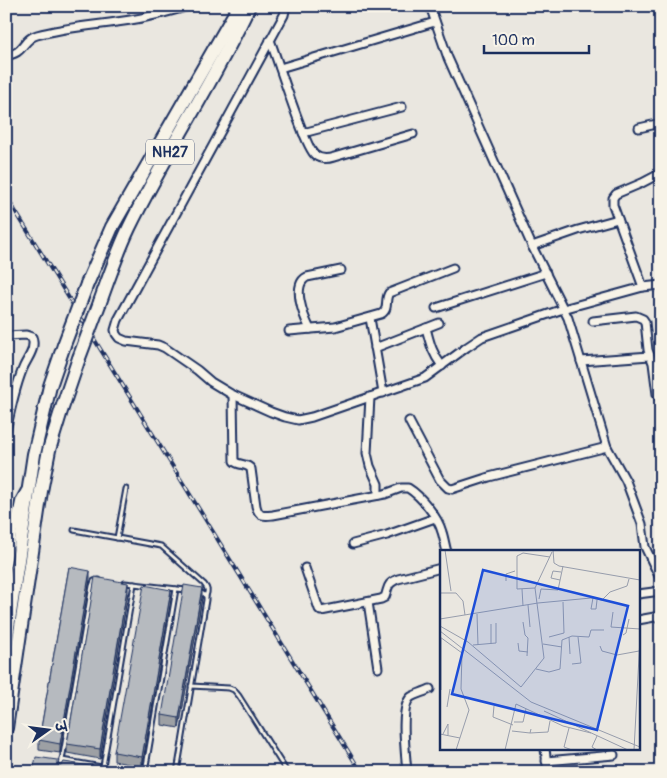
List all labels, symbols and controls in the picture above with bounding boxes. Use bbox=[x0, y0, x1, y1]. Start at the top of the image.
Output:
scale bar bbox=[484, 22, 590, 54]
text: 100 m bbox=[492, 31, 535, 50]
road number: NH27 bbox=[146, 140, 194, 164]
inset map bbox=[440, 550, 640, 750]
north arrow bbox=[22, 706, 72, 756]
text: उ bbox=[50, 718, 70, 735]

